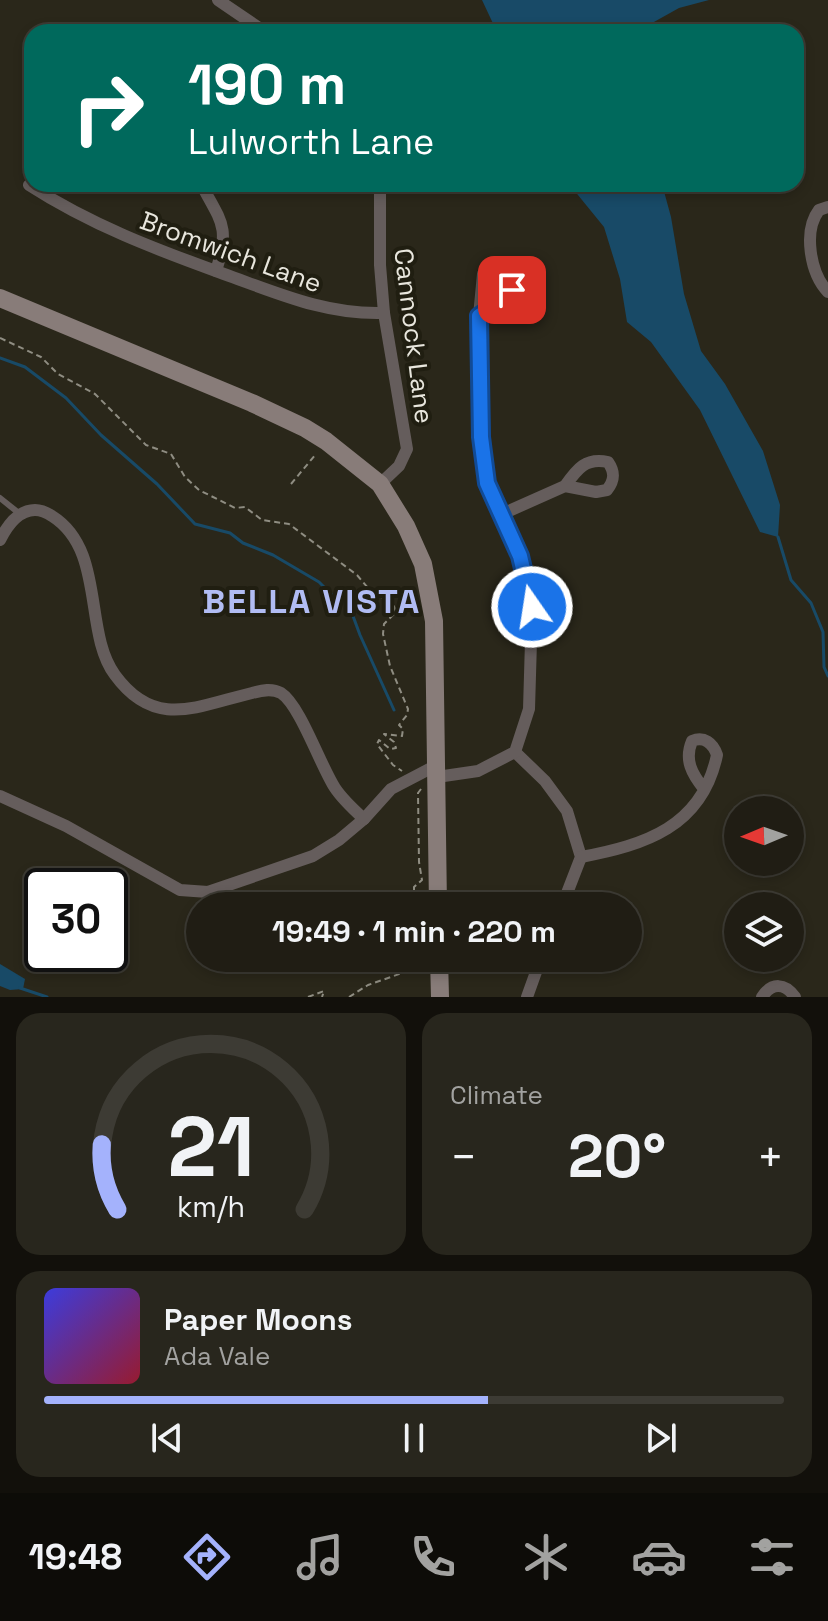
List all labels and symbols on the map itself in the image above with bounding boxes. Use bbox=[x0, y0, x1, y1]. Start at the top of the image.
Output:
street label: Bromwich Lane bbox=[136, 203, 326, 301]
street label: Cannock Lane bbox=[386, 246, 442, 426]
pin bbox=[478, 256, 546, 324]
position arrow bbox=[490, 565, 574, 649]
district label: BELLA VISTA bbox=[203, 580, 421, 623]
north arrow bbox=[724, 796, 804, 876]
speed limit sign: 30 bbox=[24, 868, 128, 972]

